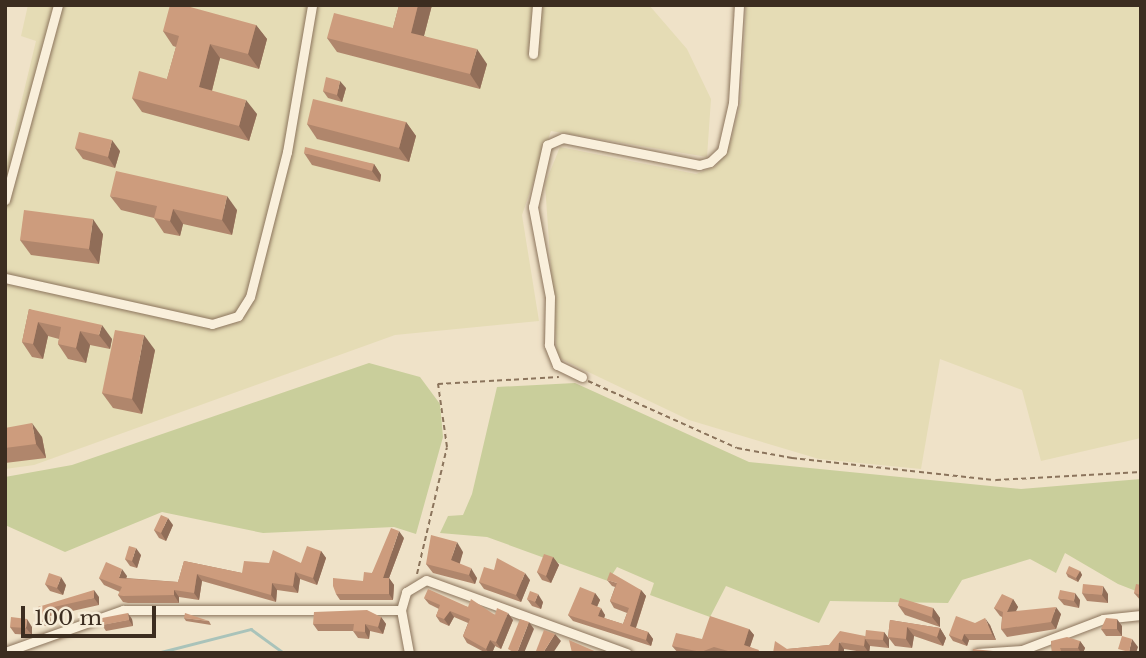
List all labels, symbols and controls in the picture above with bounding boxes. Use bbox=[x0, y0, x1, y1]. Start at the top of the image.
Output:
scale bar bbox=[24, 592, 159, 636]
text: 100 m bbox=[34, 605, 102, 631]

